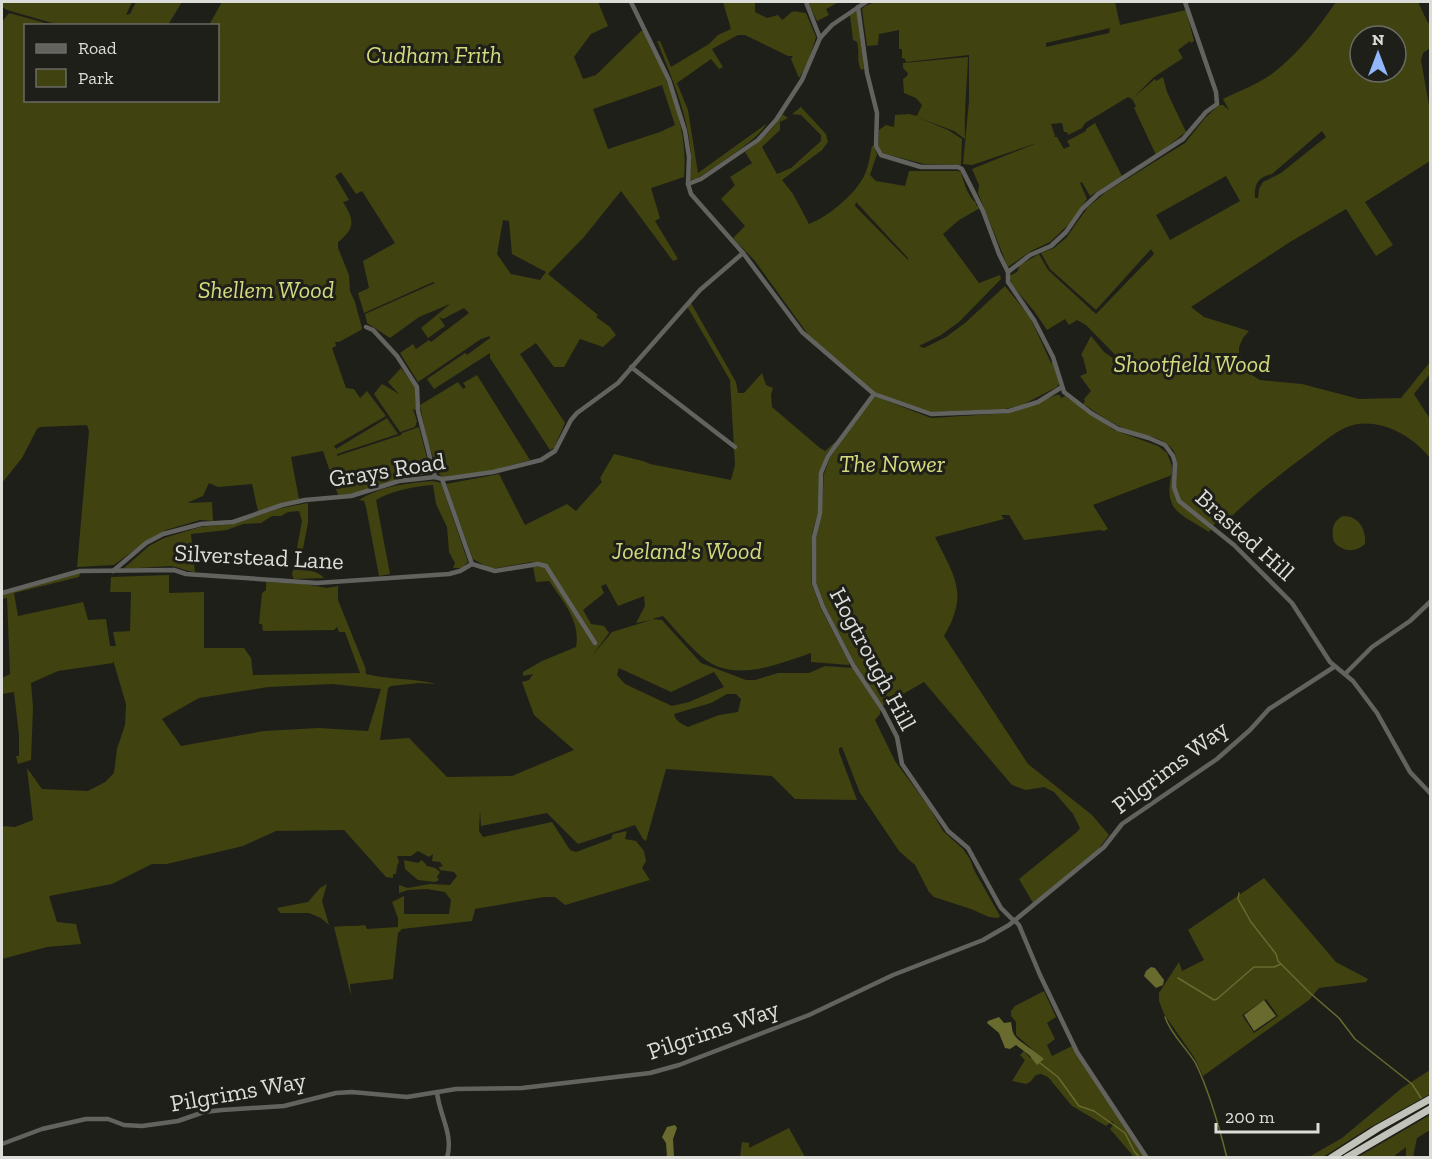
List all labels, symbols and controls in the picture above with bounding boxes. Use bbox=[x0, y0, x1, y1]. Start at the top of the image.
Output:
legend bbox=[24, 24, 219, 102]
north arrow bbox=[1348, 24, 1408, 84]
text: N bbox=[1372, 30, 1384, 49]
text: Road bbox=[78, 37, 117, 59]
park label: Cudham Frith bbox=[366, 40, 502, 69]
text: Park bbox=[78, 67, 114, 89]
park label: Shellem Wood bbox=[198, 275, 334, 304]
park label: Shootfield Wood bbox=[1113, 349, 1271, 378]
street label: Grays Road bbox=[327, 446, 447, 493]
park label: The Nower bbox=[839, 449, 946, 478]
street label: Brasted Hill bbox=[1190, 483, 1301, 587]
park label: Joeland's Wood bbox=[611, 536, 762, 565]
street label: Silverstead Lane bbox=[174, 538, 344, 575]
street label: Hogtrough Hill bbox=[824, 583, 923, 735]
street label: Pilgrims Way bbox=[1106, 713, 1234, 820]
street label: Pilgrims Way bbox=[643, 993, 783, 1066]
street label: Pilgrims Way bbox=[168, 1065, 309, 1118]
scale bar bbox=[1216, 1096, 1318, 1134]
text: 200 m bbox=[1225, 1106, 1275, 1128]

